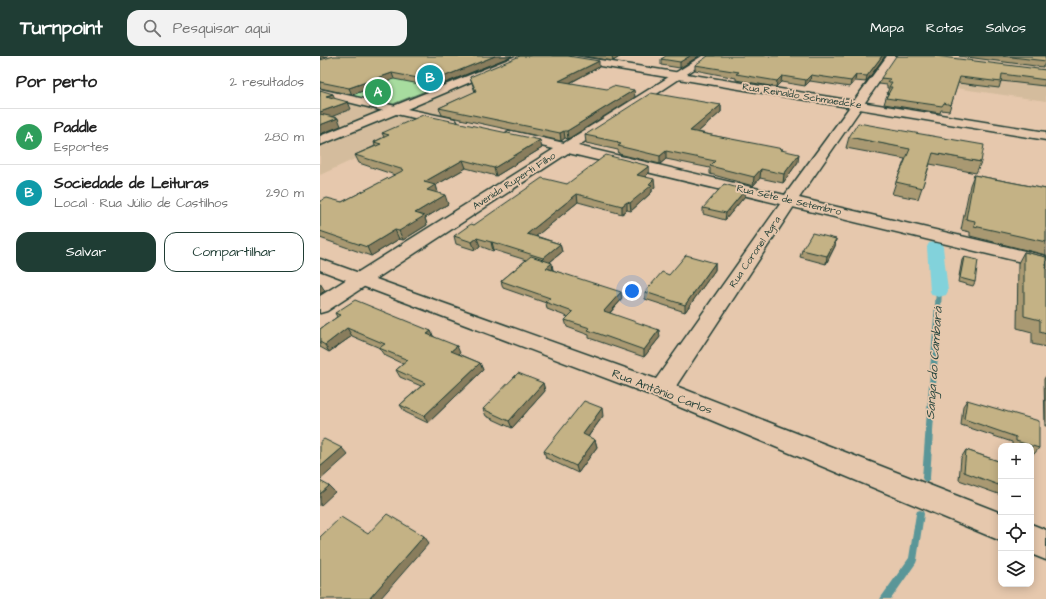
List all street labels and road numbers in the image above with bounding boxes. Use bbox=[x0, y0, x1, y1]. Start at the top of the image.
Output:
street label: Rua Reinaldo Schmaedcke bbox=[741, 80, 863, 112]
street label: Avenida Ruperti Filho bbox=[470, 149, 559, 213]
street label: Rua Sete de Setembro bbox=[735, 181, 843, 219]
street label: Rua Coronel Agra bbox=[726, 214, 785, 291]
street label: Rua Antônio Carlos bbox=[609, 365, 715, 419]

